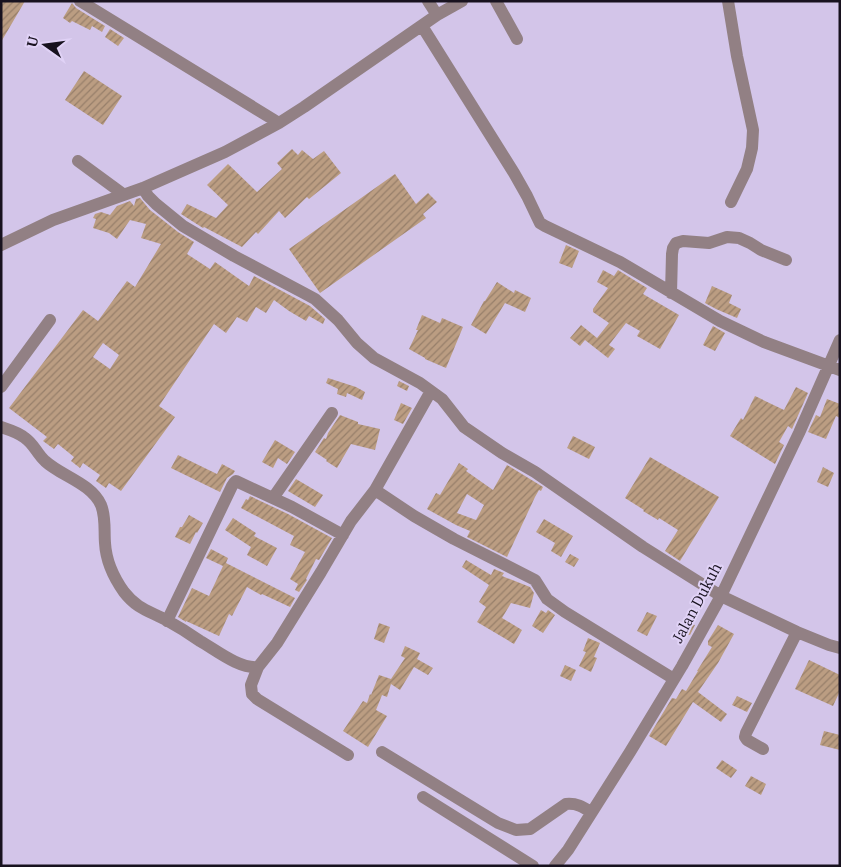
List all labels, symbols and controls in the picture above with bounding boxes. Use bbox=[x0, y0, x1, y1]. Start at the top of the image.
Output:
north arrow bbox=[20, 20, 70, 70]
text: U bbox=[22, 34, 42, 49]
street label: Jalan Dukuh bbox=[668, 560, 726, 646]

